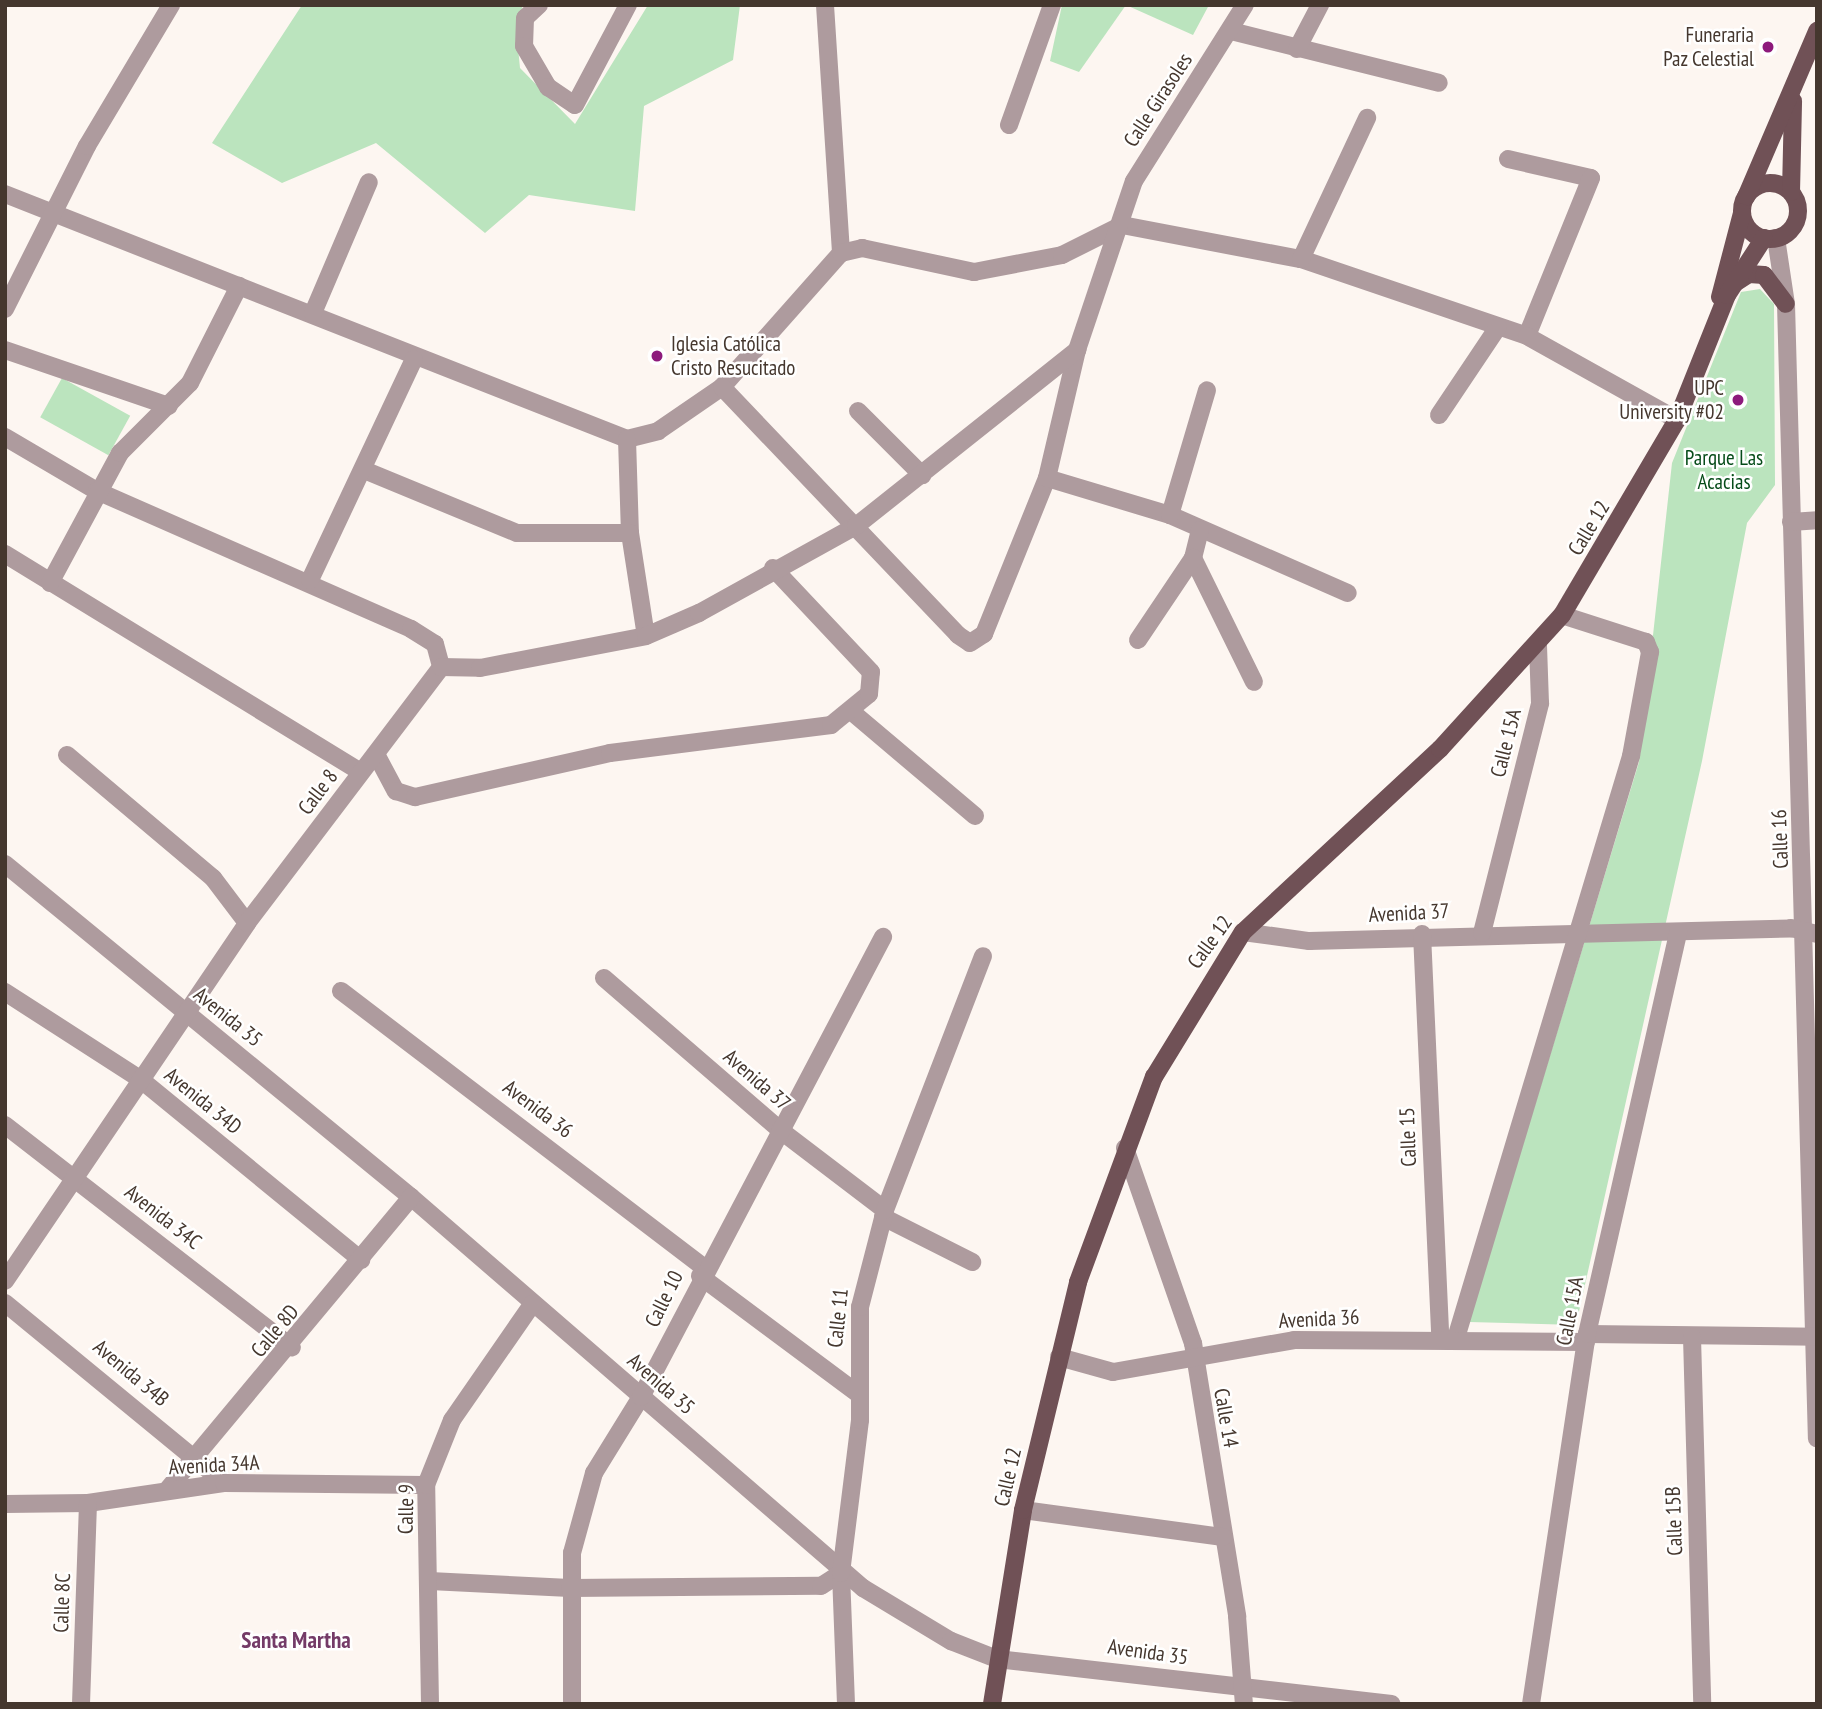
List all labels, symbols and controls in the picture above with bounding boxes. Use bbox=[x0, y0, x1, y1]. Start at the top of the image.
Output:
place label: Funeraria Paz Celestial bbox=[1663, 22, 1754, 72]
marker: Funeraria Paz Celestial bbox=[1760, 39, 1776, 55]
street label: Calle Girasoles bbox=[1118, 48, 1198, 152]
place label: Iglesia Católica Cristo Resucitado bbox=[671, 331, 795, 381]
marker: Iglesia Católica Cristo Resucitado bbox=[649, 348, 665, 364]
place label: UPC University #02 bbox=[1619, 375, 1724, 425]
marker: UPC University #02 bbox=[1730, 392, 1746, 408]
park label: Parque Las Acacias bbox=[1685, 445, 1763, 495]
street label: Calle 12 bbox=[1563, 496, 1615, 560]
street label: Calle 15A bbox=[1485, 706, 1527, 780]
street label: Calle 8 bbox=[293, 764, 343, 820]
street label: Calle 16 bbox=[1766, 809, 1794, 869]
street label: Avenida 37 bbox=[1368, 898, 1450, 928]
street label: Calle 12 bbox=[1182, 911, 1238, 973]
street label: Avenida 35 bbox=[189, 982, 267, 1052]
street label: Avenida 37 bbox=[718, 1044, 796, 1116]
street label: Avenida 34D bbox=[159, 1062, 247, 1140]
street label: Avenida 36 bbox=[498, 1075, 578, 1143]
street label: Calle 15 bbox=[1394, 1107, 1422, 1167]
street label: Avenida 34C bbox=[120, 1179, 206, 1255]
street label: Calle 10 bbox=[640, 1267, 688, 1331]
street label: Calle 15A bbox=[1551, 1274, 1589, 1348]
street label: Calle 11 bbox=[822, 1287, 854, 1349]
street label: Calle 8D bbox=[246, 1299, 304, 1363]
street label: Avenida 36 bbox=[1278, 1304, 1360, 1334]
street label: Avenida 34B bbox=[88, 1334, 174, 1412]
street label: Avenida 35 bbox=[622, 1348, 700, 1420]
street label: Calle 14 bbox=[1208, 1386, 1244, 1450]
street label: Calle 12 bbox=[989, 1445, 1027, 1509]
street label: Avenida 34A bbox=[168, 1450, 260, 1480]
street label: Calle 9 bbox=[393, 1484, 419, 1534]
street label: Calle 15B bbox=[1660, 1486, 1688, 1556]
street label: Calle 8C bbox=[48, 1573, 76, 1633]
district label: Santa Martha bbox=[241, 1626, 351, 1654]
street label: Avenida 35 bbox=[1106, 1634, 1190, 1670]

